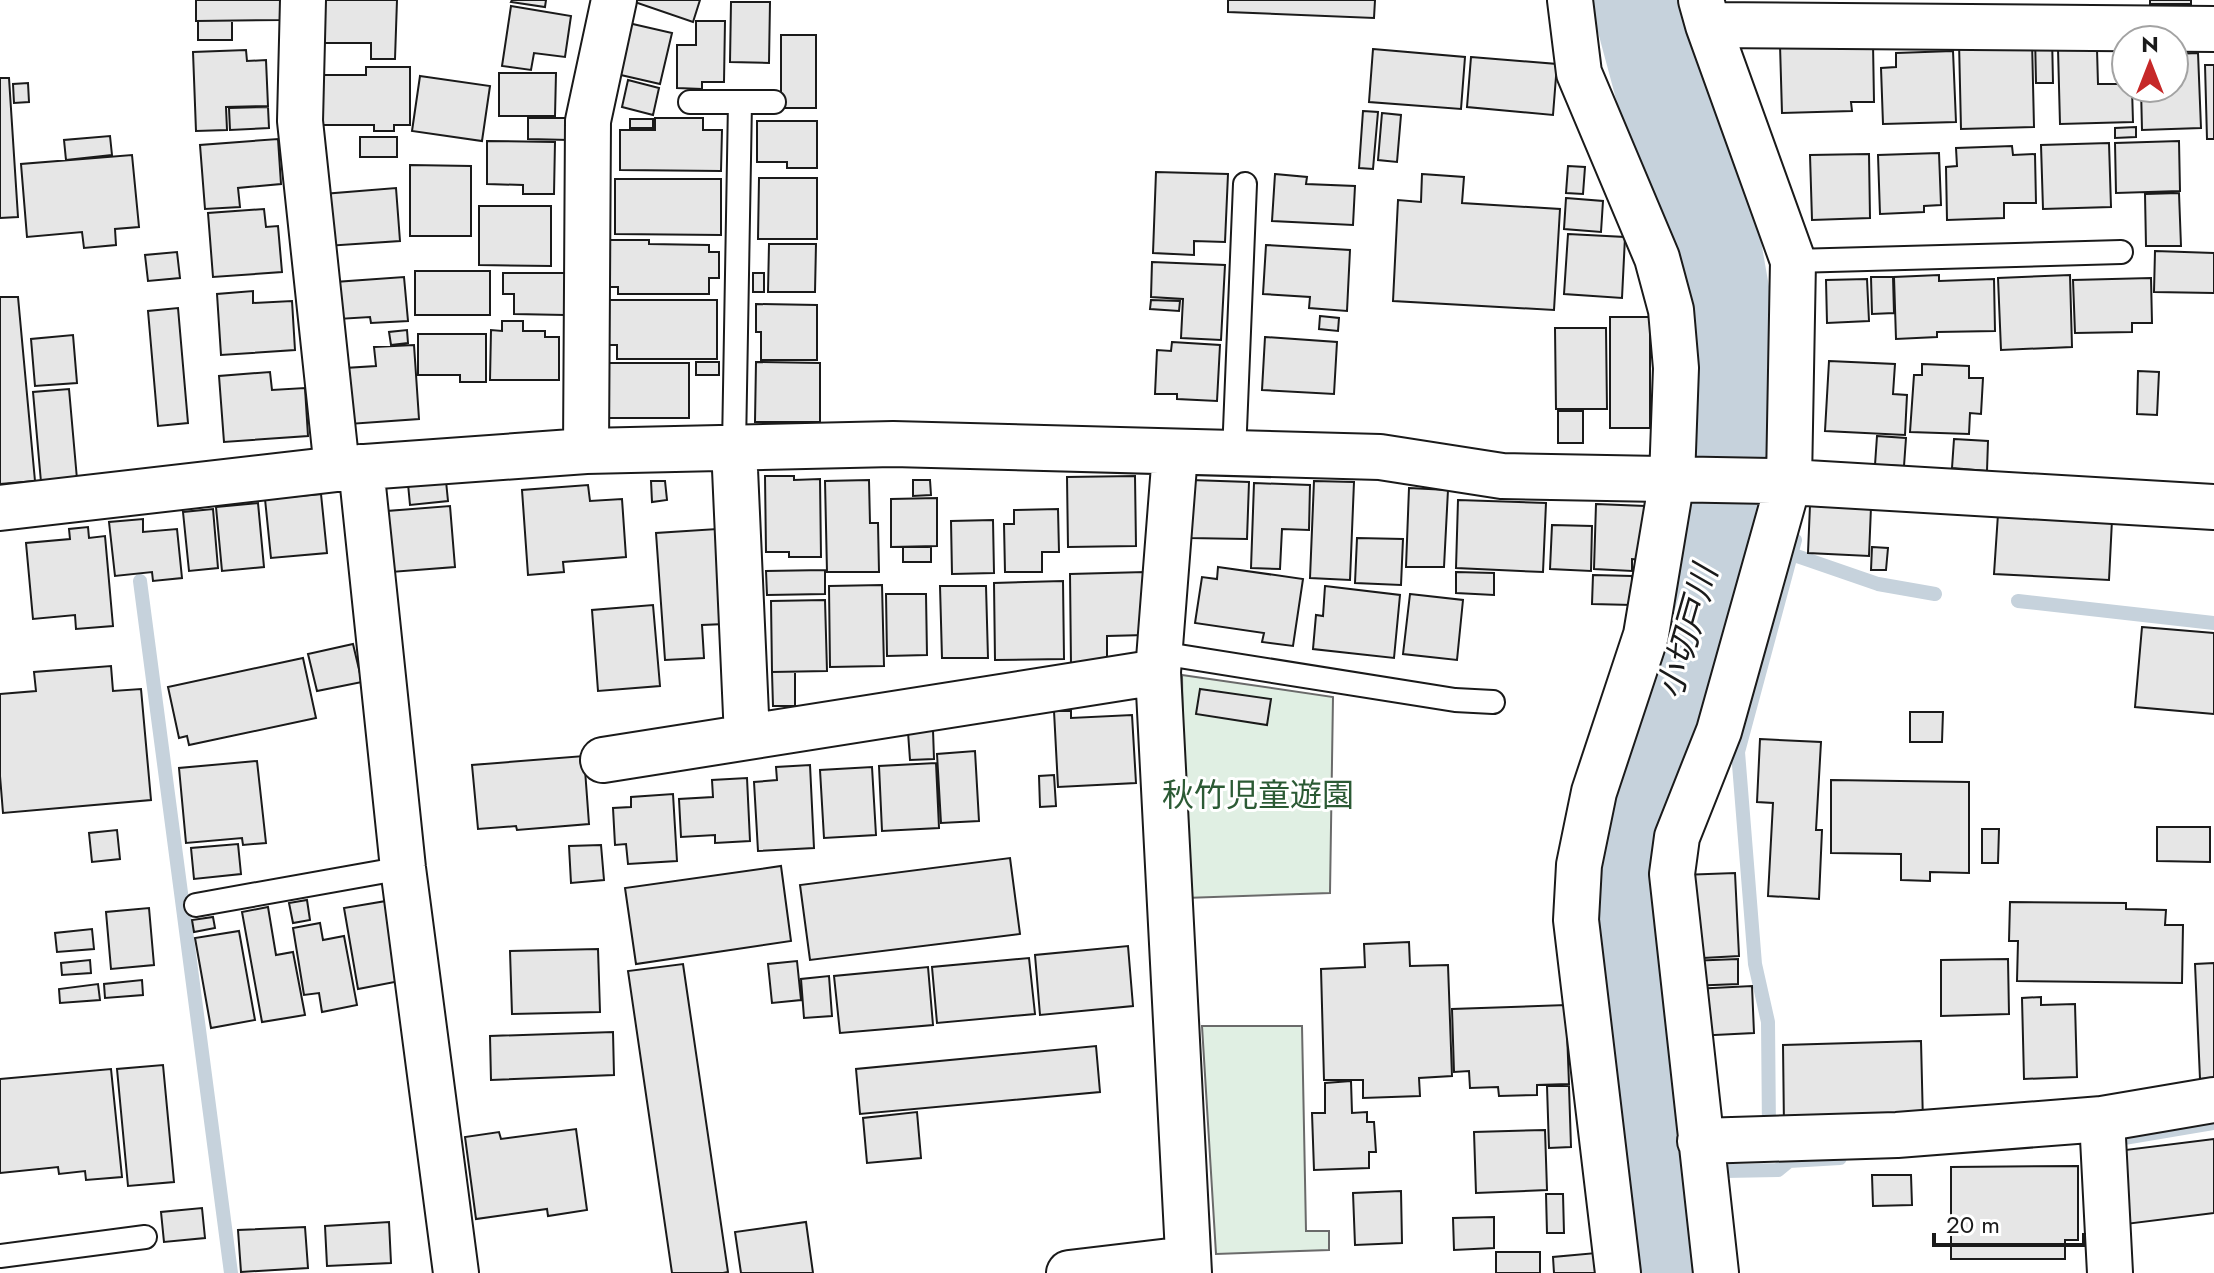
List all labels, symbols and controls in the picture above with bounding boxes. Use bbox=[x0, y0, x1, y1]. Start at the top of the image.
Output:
north arrow bbox=[2110, 24, 2190, 104]
text: N bbox=[2141, 28, 2159, 60]
water label: 小切戸川 bbox=[1645, 557, 1731, 704]
park label: 秋竹児童遊園 bbox=[1162, 772, 1354, 818]
scale bar bbox=[1934, 1197, 2084, 1247]
text: 20 m bbox=[1946, 1207, 2000, 1242]

